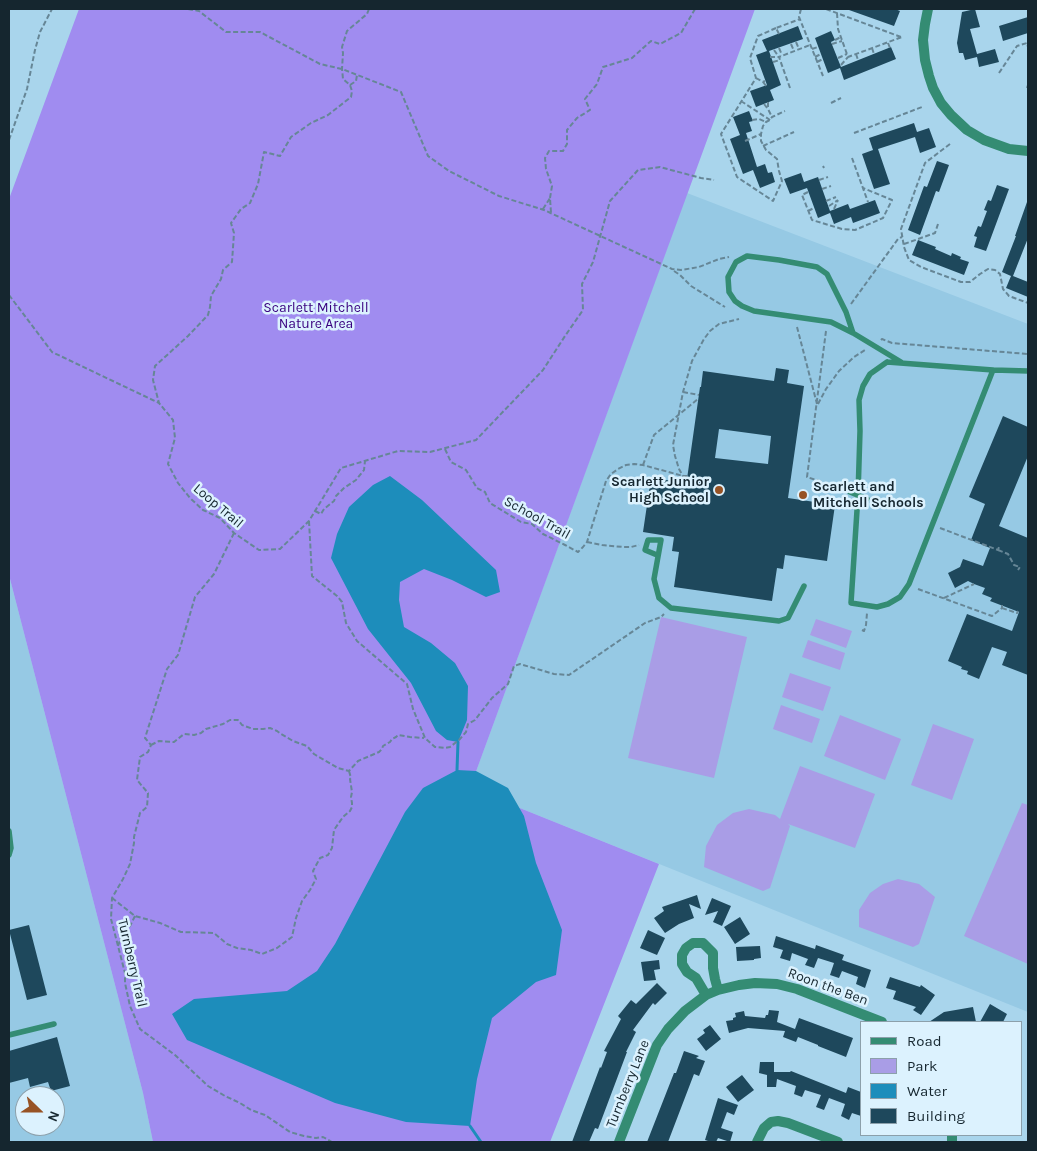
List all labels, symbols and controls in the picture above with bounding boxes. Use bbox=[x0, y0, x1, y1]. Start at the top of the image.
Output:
park label: Scarlett Mitchell Nature Area bbox=[263, 300, 369, 332]
place label: Scarlett Junior High School bbox=[611, 474, 709, 507]
place label: Scarlett and Mitchell Schools bbox=[813, 479, 924, 512]
street label: Loop Trail bbox=[190, 480, 246, 532]
marker: Scarlett Junior High School bbox=[713, 484, 725, 496]
marker: Scarlett and Mitchell Schools bbox=[797, 489, 809, 501]
street label: School Trail bbox=[501, 493, 573, 543]
street label: Turnberry Trail bbox=[114, 917, 150, 1009]
street label: Roon the Ben bbox=[786, 965, 870, 1009]
legend bbox=[860, 1021, 1022, 1136]
text: Road bbox=[907, 1032, 942, 1050]
street label: Turnberry Lane bbox=[603, 1038, 653, 1130]
text: Park bbox=[907, 1057, 937, 1075]
text: Water bbox=[907, 1082, 947, 1100]
north arrow bbox=[15, 1086, 65, 1136]
text: Building bbox=[907, 1107, 965, 1125]
text: N bbox=[44, 1109, 63, 1124]

